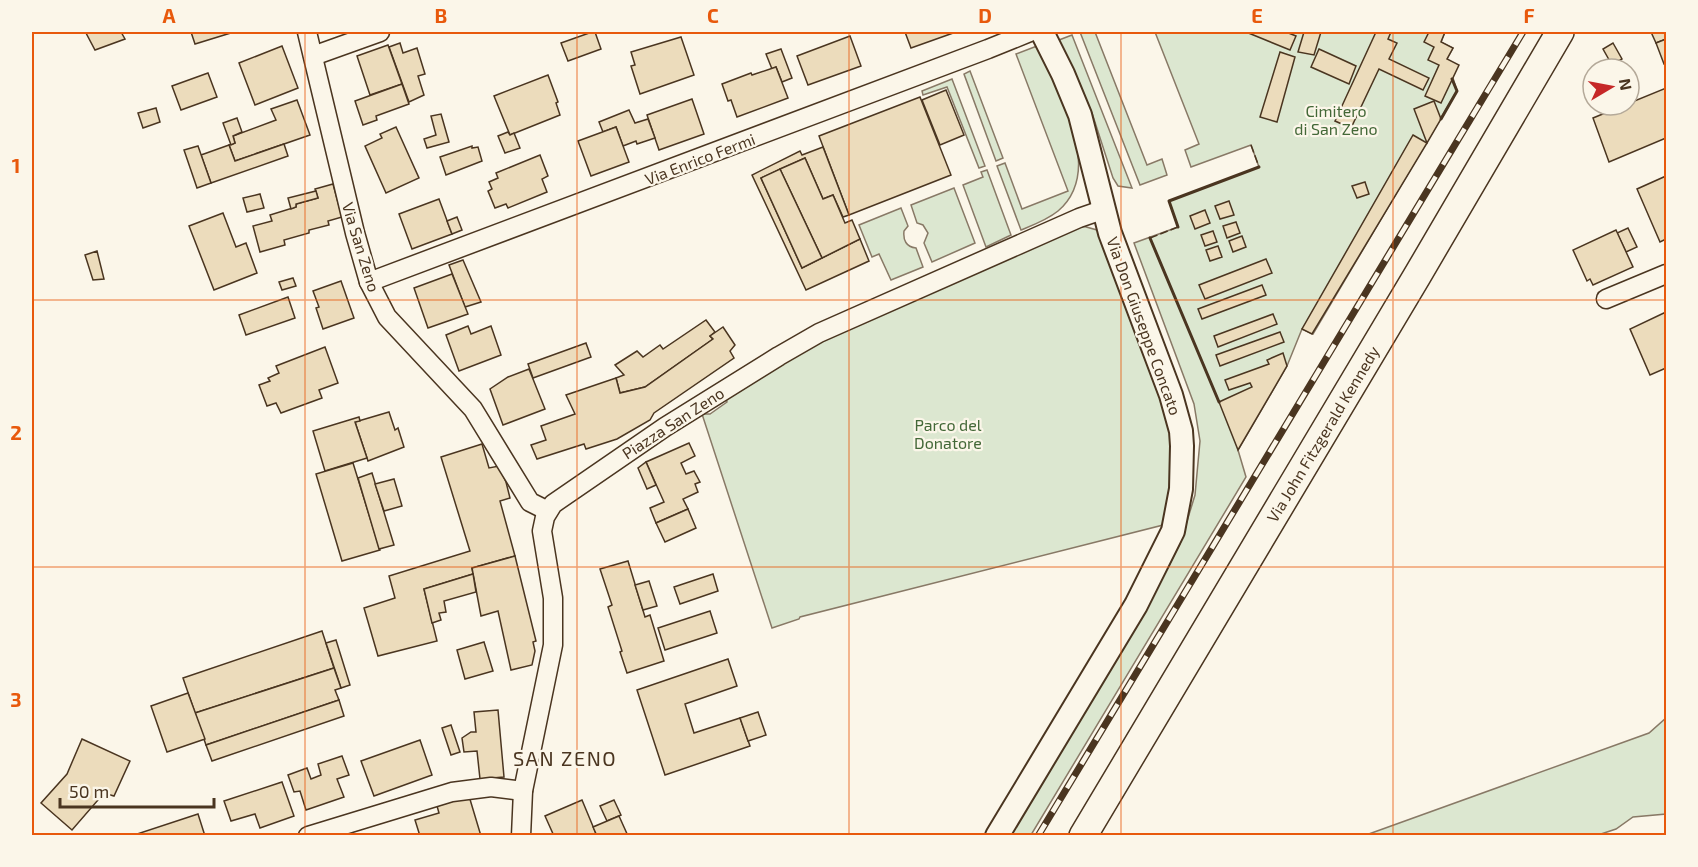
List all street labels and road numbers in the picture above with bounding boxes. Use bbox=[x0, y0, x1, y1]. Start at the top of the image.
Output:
street label: Via Enrico Fermi bbox=[642, 129, 758, 188]
street label: Via San Zeno bbox=[339, 200, 384, 294]
street label: Via Don Giuseppe Concato bbox=[1103, 234, 1186, 418]
street label: Via John Fitzgerald Kennedy bbox=[1262, 342, 1383, 525]
street label: Piazza San Zeno bbox=[618, 383, 727, 463]

